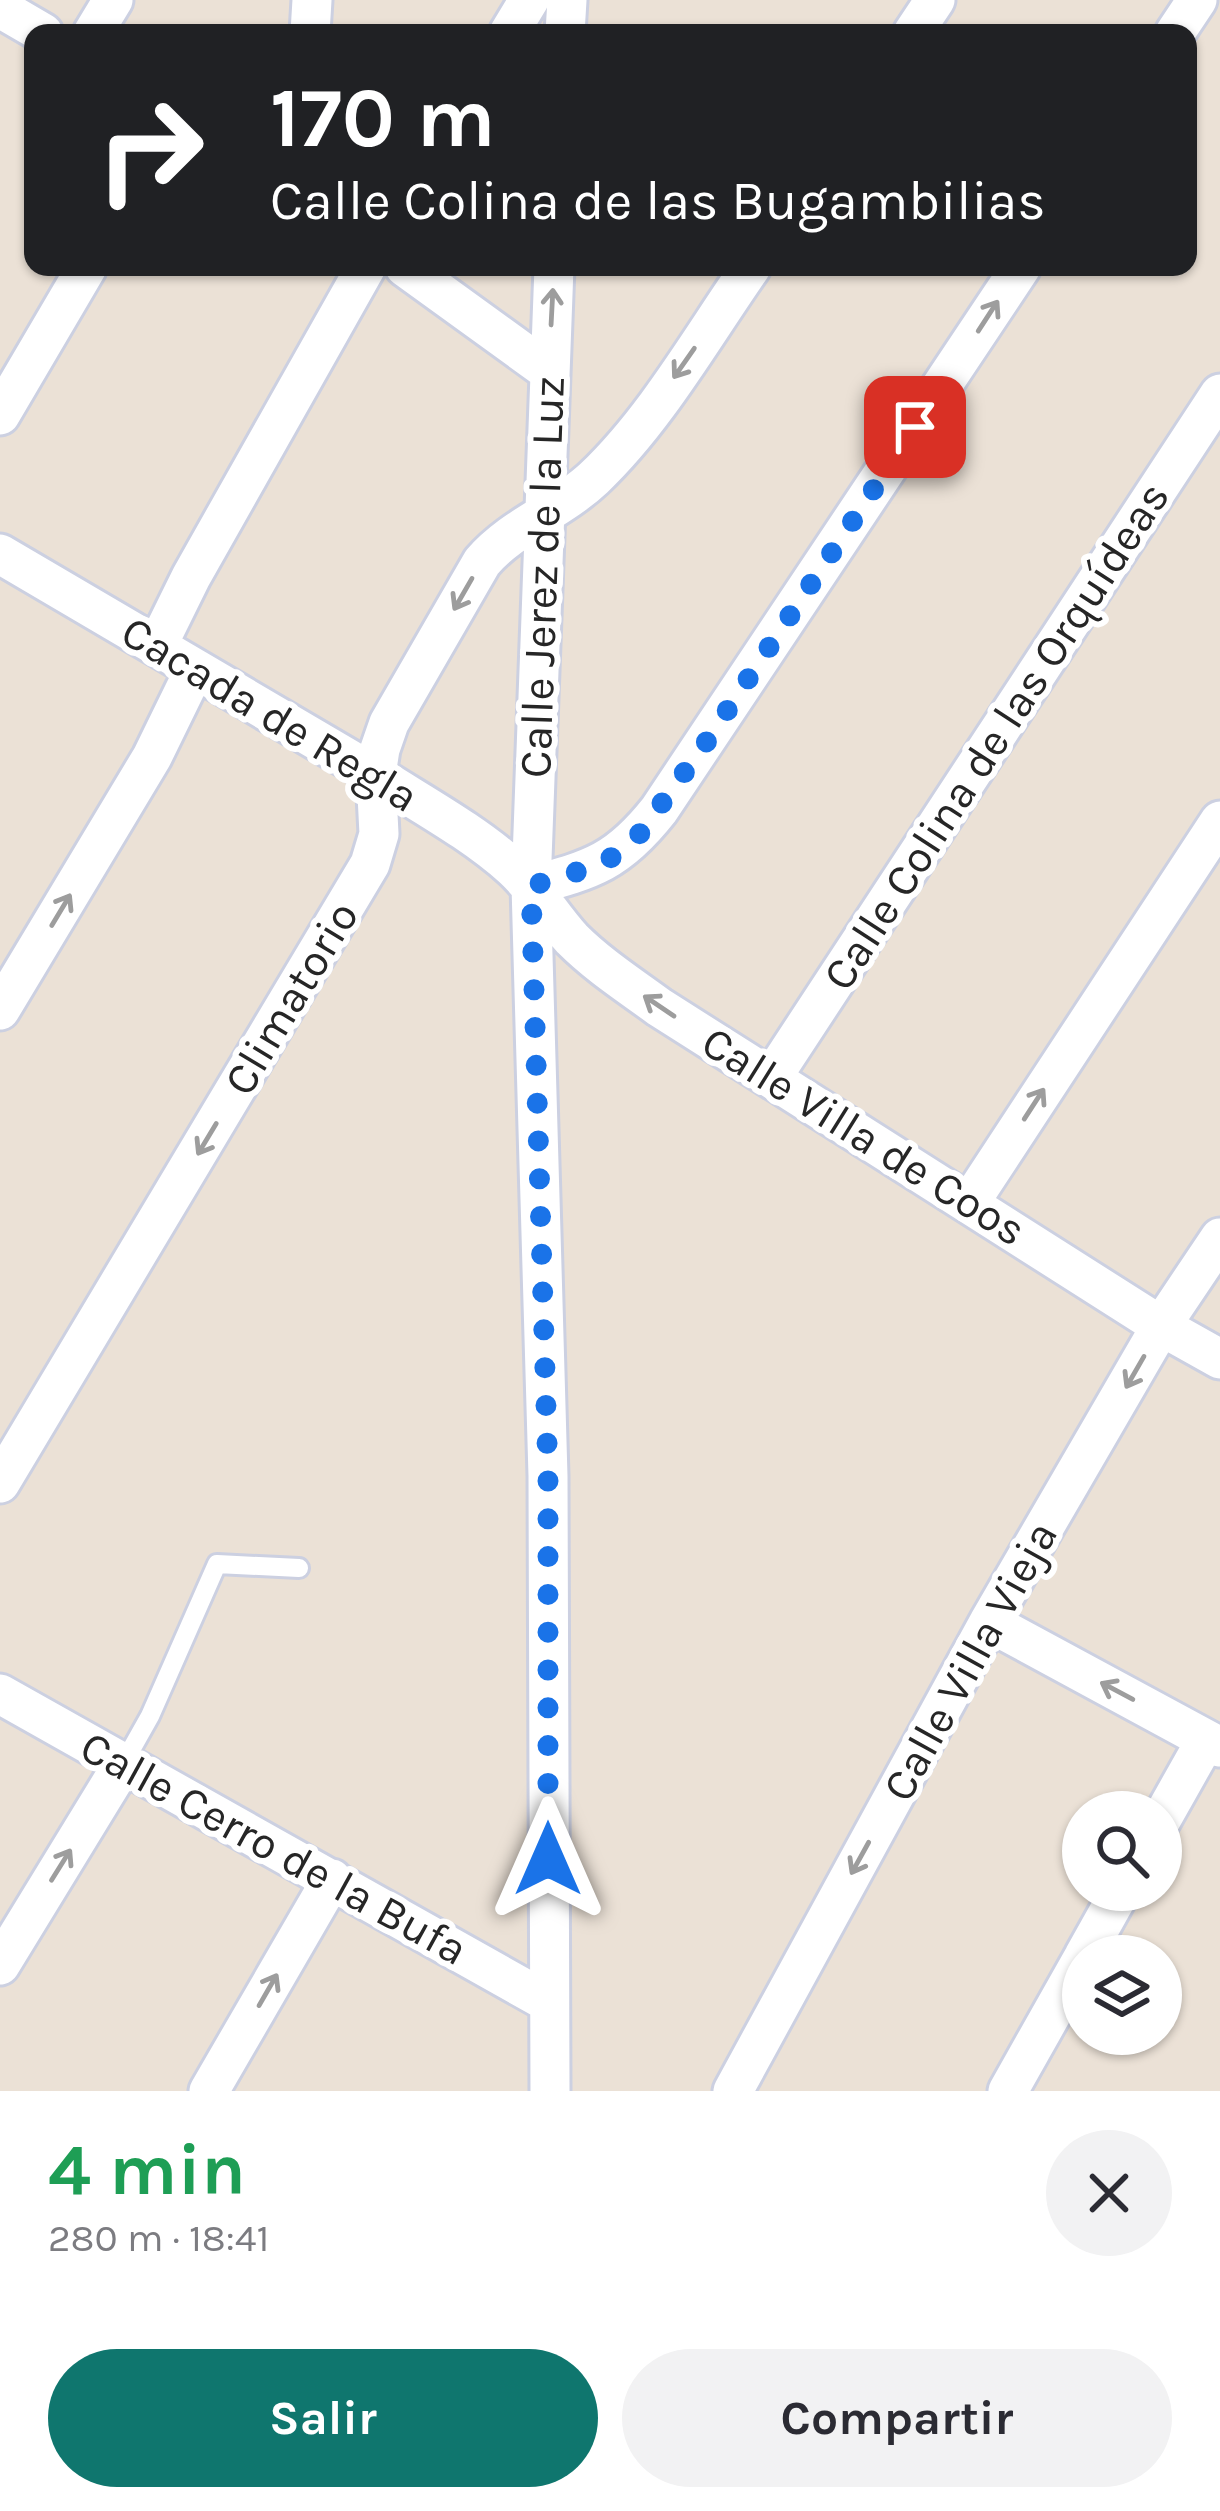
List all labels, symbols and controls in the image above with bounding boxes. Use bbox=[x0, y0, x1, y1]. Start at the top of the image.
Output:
text: 170 m bbox=[270, 69, 496, 167]
icon: right bbox=[72, 72, 228, 228]
text: Calle Colina de las Bugambilias bbox=[270, 169, 1046, 233]
one-way arrow bbox=[541, 288, 564, 327]
one-way arrow bbox=[976, 299, 1001, 333]
one-way arrow bbox=[672, 346, 697, 379]
street label: Calle Jerez de la Luz bbox=[509, 375, 575, 779]
pin bbox=[864, 376, 966, 478]
icon: arrive bbox=[882, 394, 948, 460]
street label: Calle Colina de las Orquídeas bbox=[812, 472, 1181, 1000]
one-way arrow bbox=[451, 576, 475, 610]
street label: Cacada de Regla bbox=[112, 605, 428, 824]
street label: Climatorio bbox=[213, 892, 369, 1104]
one-way arrow bbox=[49, 894, 73, 928]
one-way arrow bbox=[642, 993, 676, 1018]
street label: Calle Villa de Coos bbox=[693, 1015, 1035, 1257]
one-way arrow bbox=[1022, 1088, 1047, 1122]
one-way arrow bbox=[194, 1121, 218, 1156]
one-way arrow bbox=[1122, 1354, 1146, 1389]
street label: Calle Villa Vieja bbox=[872, 1512, 1069, 1810]
one-way arrow bbox=[1101, 1679, 1136, 1702]
street label: Calle Cerro de la Bufa bbox=[72, 1720, 476, 1976]
map controls bbox=[1062, 1791, 1182, 2055]
button: search bbox=[1062, 1791, 1182, 1911]
position arrow bbox=[485, 1796, 611, 1922]
one-way arrow bbox=[848, 1839, 871, 1874]
one-way arrow bbox=[49, 1849, 73, 1883]
button: layers bbox=[1062, 1935, 1182, 2055]
one-way arrow bbox=[257, 1973, 281, 2008]
text: 4 min bbox=[48, 2128, 246, 2212]
button: close bbox=[1046, 2130, 1172, 2256]
text: 280 m · 18:41 bbox=[48, 2215, 269, 2261]
button: Salir bbox=[48, 2349, 598, 2487]
button: Compartir bbox=[622, 2349, 1172, 2487]

